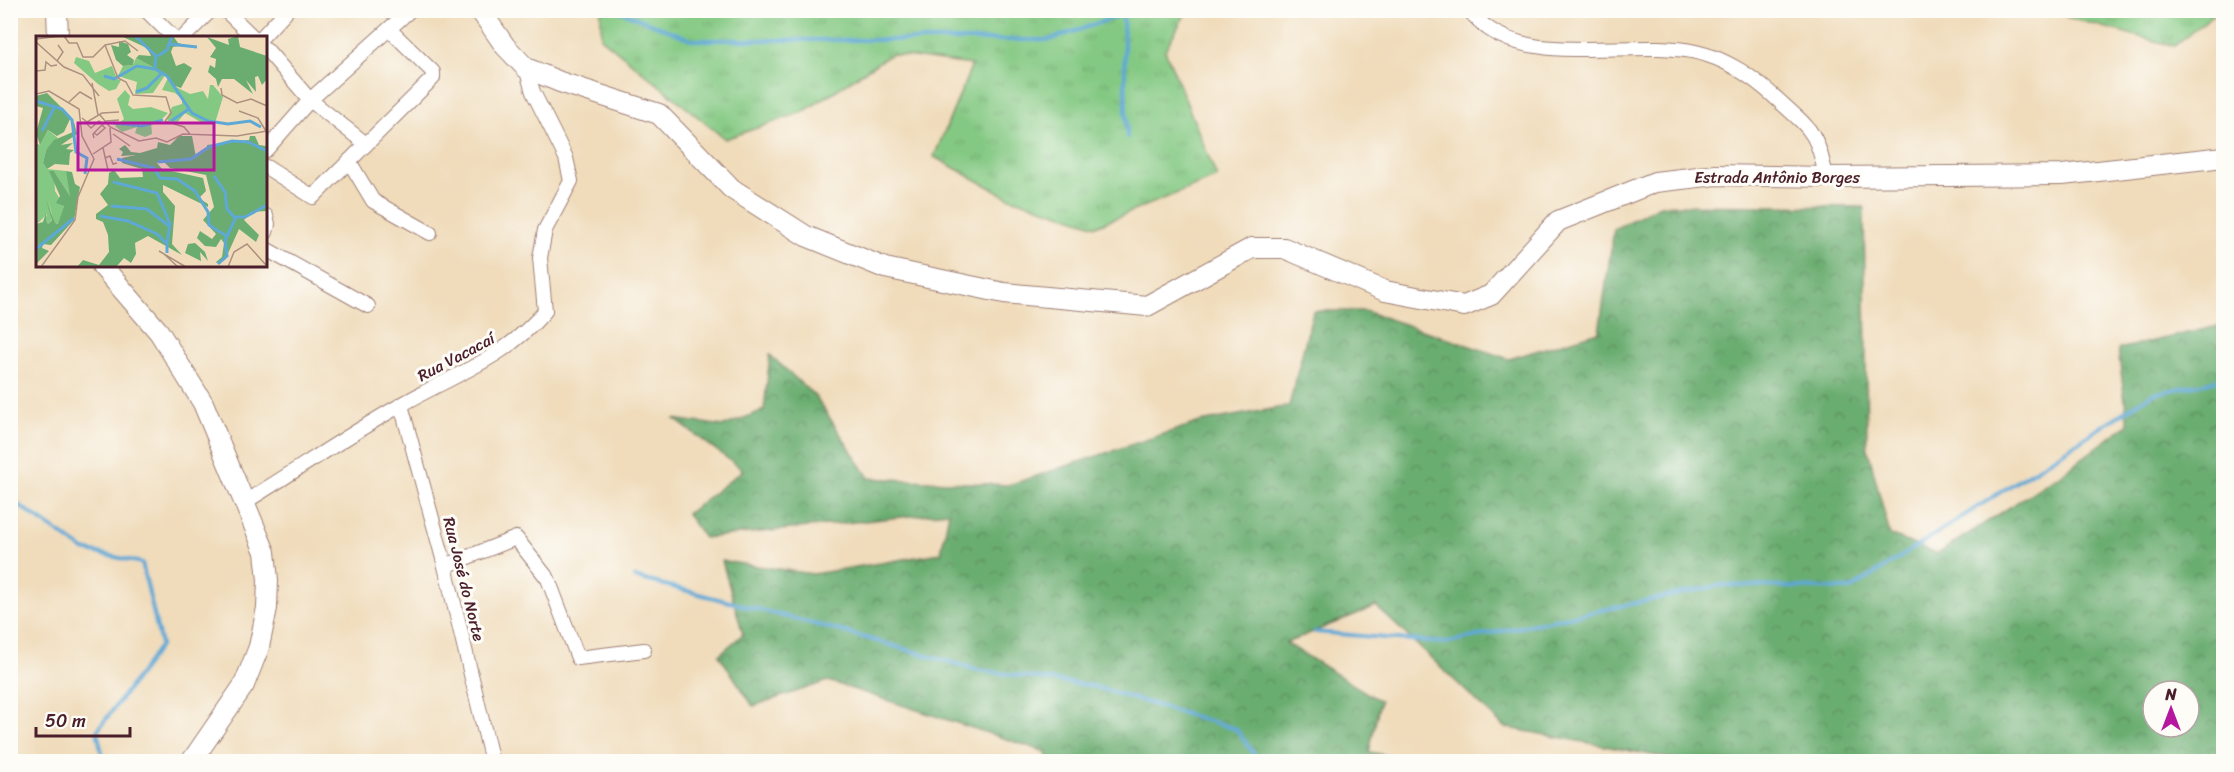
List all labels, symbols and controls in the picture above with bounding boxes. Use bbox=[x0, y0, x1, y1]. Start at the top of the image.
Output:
inset map bbox=[36, 36, 267, 267]
street label: Estrada Antônio Borges bbox=[1694, 163, 1860, 192]
street label: Rua Vacacaí bbox=[412, 323, 502, 390]
street label: Rua José do Norte bbox=[435, 514, 493, 644]
north arrow bbox=[2141, 679, 2201, 739]
text: N bbox=[2164, 680, 2177, 709]
scale bar bbox=[36, 700, 130, 738]
text: 50 m bbox=[45, 705, 86, 737]

